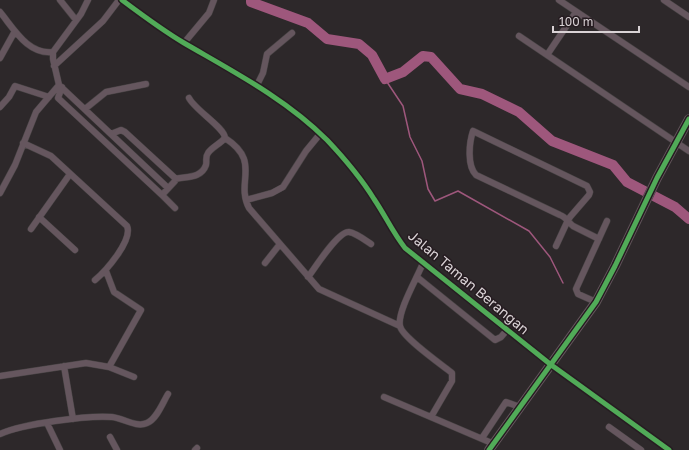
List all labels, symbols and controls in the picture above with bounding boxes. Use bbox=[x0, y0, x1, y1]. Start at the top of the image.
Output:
scale bar bbox=[553, 8, 639, 34]
text: 100 m bbox=[559, 14, 593, 29]
street label: Jalan Taman Berangan bbox=[405, 227, 533, 337]

